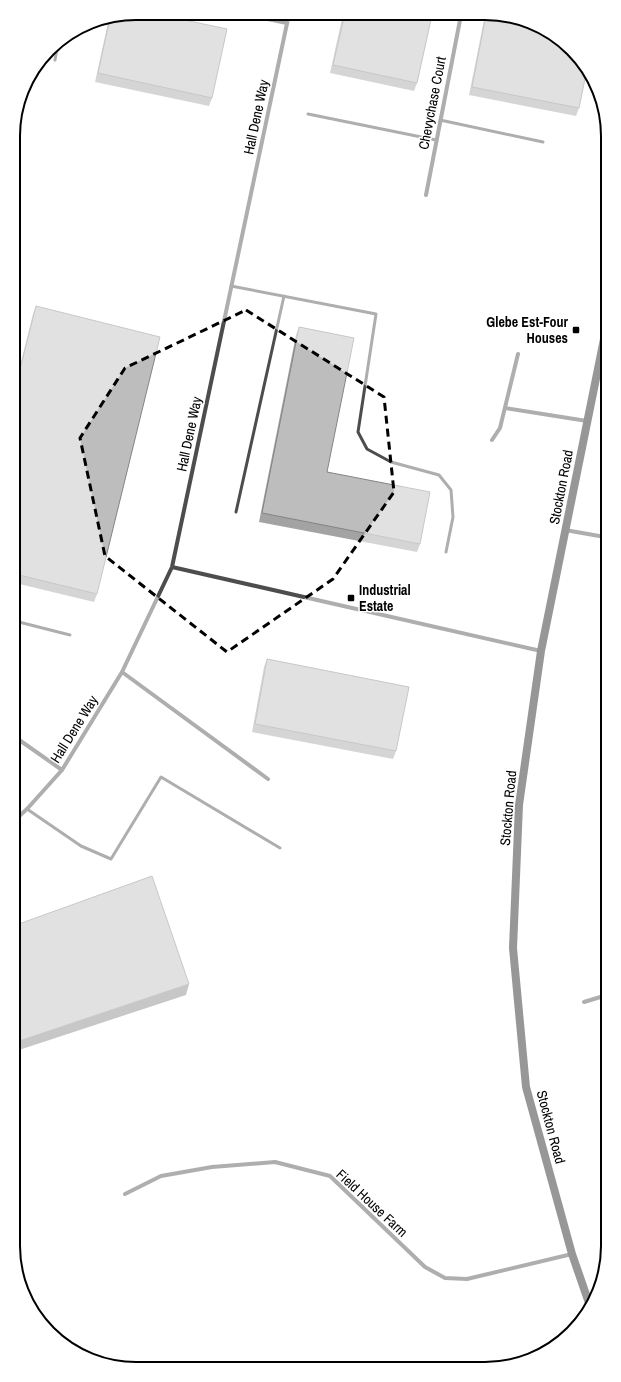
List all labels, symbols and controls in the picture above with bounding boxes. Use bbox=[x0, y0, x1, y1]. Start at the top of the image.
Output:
street label: Chevychase Court bbox=[414, 55, 450, 151]
street label: Hall Dene Way bbox=[239, 78, 273, 156]
place label: Glebe Est-Four Houses bbox=[486, 313, 569, 347]
marker: Glebe Est-Four Houses bbox=[571, 325, 581, 335]
street label: Hall Dene Way bbox=[172, 395, 206, 473]
street label: Stockton Road bbox=[545, 448, 577, 526]
place label: Industrial Estate bbox=[359, 581, 411, 615]
marker: Industrial Estate bbox=[346, 593, 356, 603]
street label: Hall Dene Way bbox=[46, 692, 102, 766]
street label: Stockton Road bbox=[496, 770, 520, 846]
street label: Stockton Road bbox=[533, 1088, 569, 1166]
street label: Field House Farm bbox=[332, 1165, 412, 1241]

